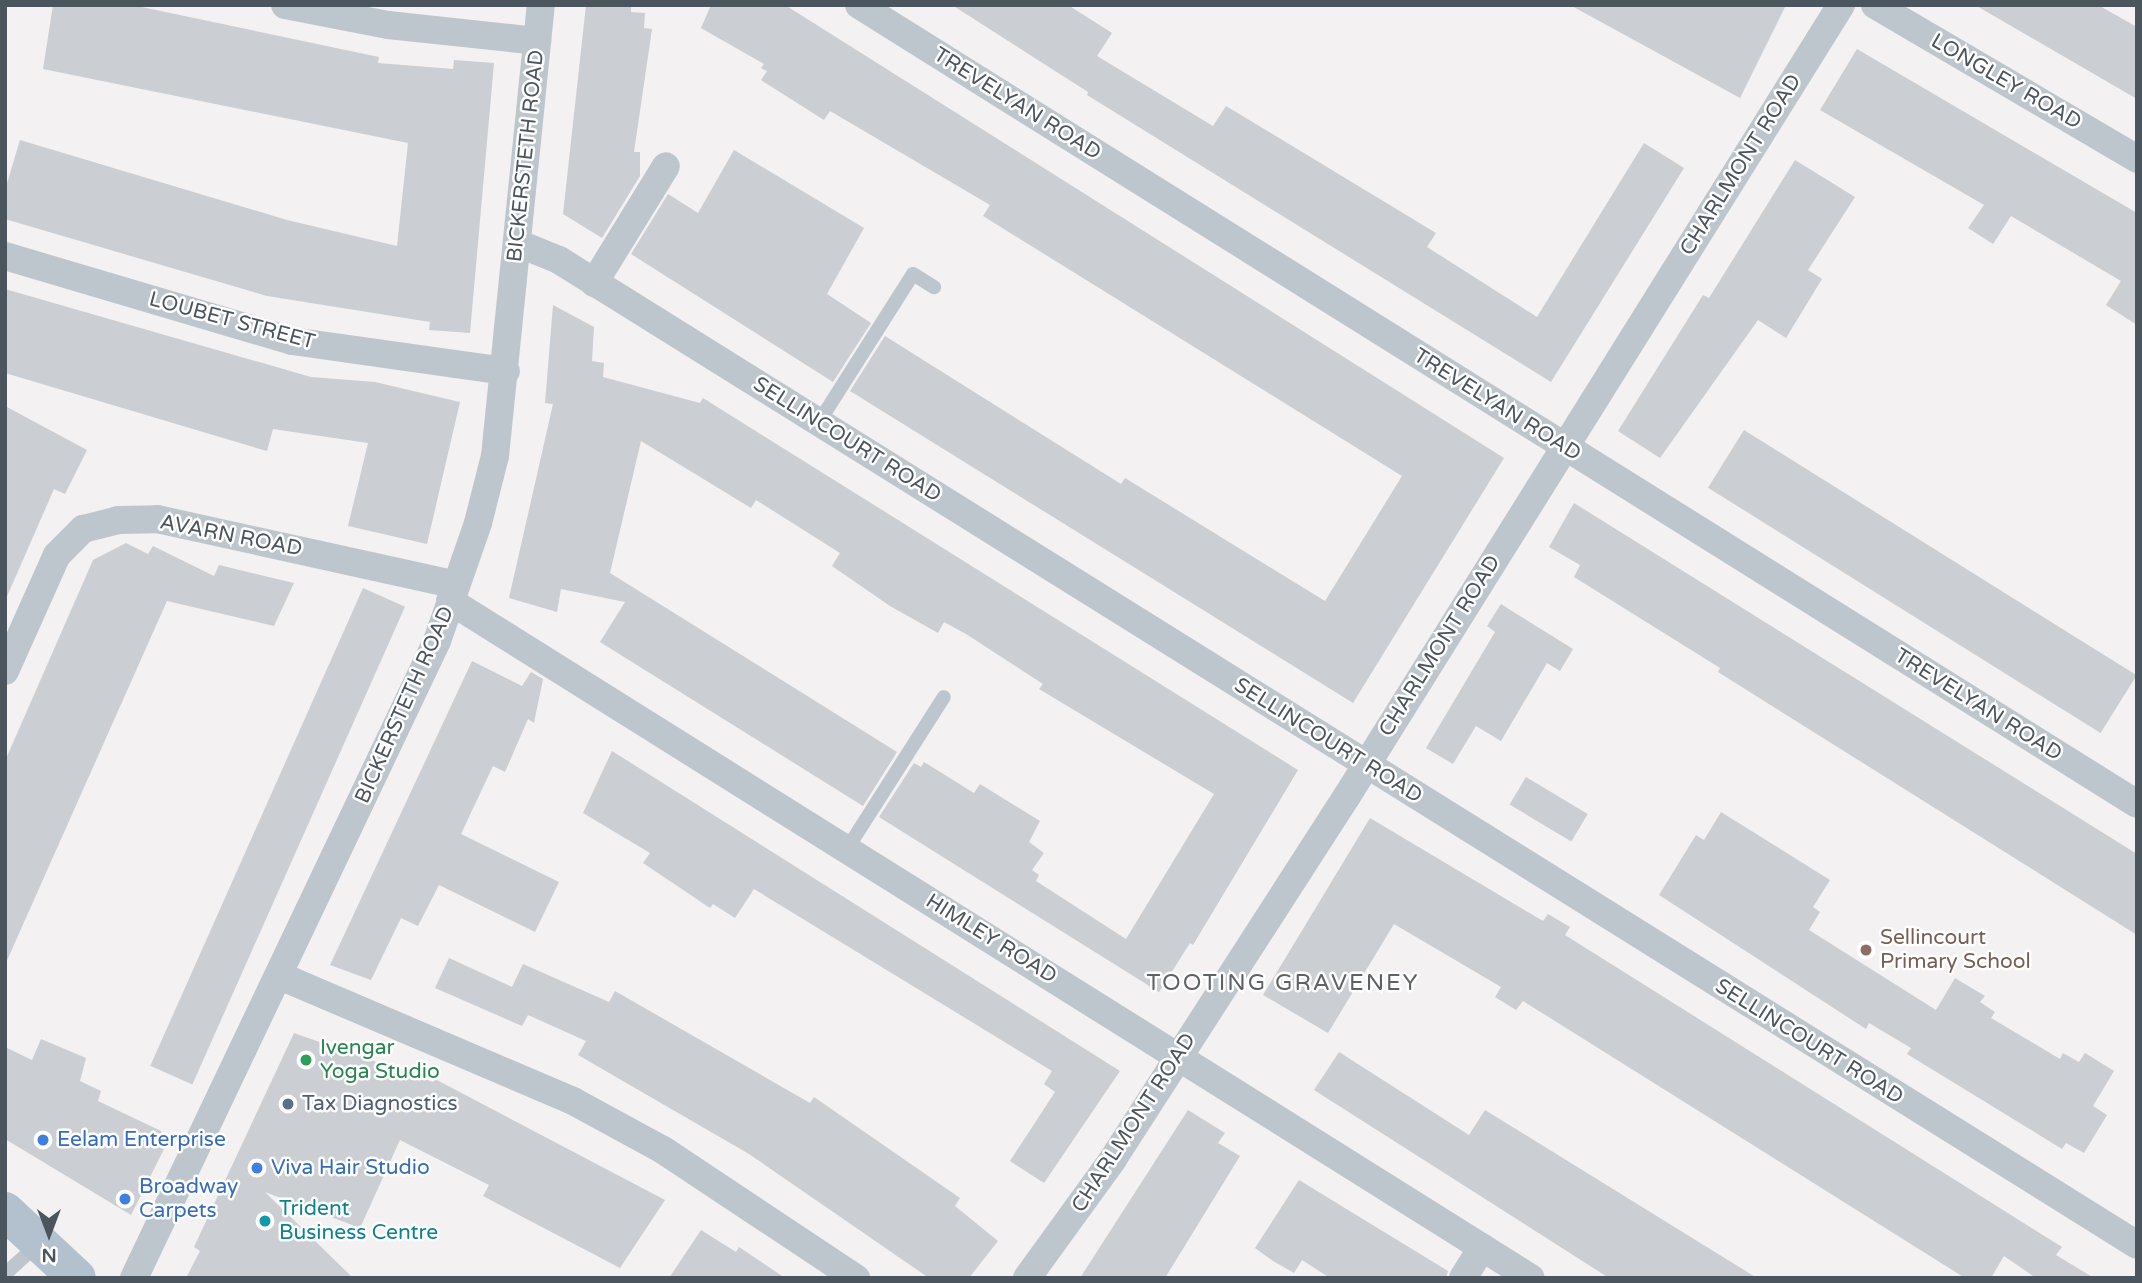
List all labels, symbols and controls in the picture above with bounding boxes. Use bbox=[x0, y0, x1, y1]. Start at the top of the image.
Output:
street label: LONGLEY ROAD bbox=[1926, 29, 2086, 135]
street label: TREVELYAN ROAD bbox=[929, 42, 1105, 166]
street label: BICKERSTETH ROAD bbox=[502, 49, 550, 263]
street label: CHARLMONT ROAD bbox=[1675, 70, 1807, 260]
street label: LOUBET STREET bbox=[146, 287, 318, 355]
street label: TREVELYAN ROAD bbox=[1409, 343, 1585, 467]
street label: SELLINCOURT ROAD bbox=[748, 372, 946, 508]
street label: AVARN ROAD bbox=[158, 510, 304, 562]
street label: CHARLMONT ROAD bbox=[1374, 551, 1506, 741]
street label: BICKERSTETH ROAD bbox=[350, 603, 460, 807]
street label: TREVELYAN ROAD bbox=[1890, 643, 2066, 767]
street label: SELLINCOURT ROAD bbox=[1229, 673, 1427, 809]
street label: HIMLEY ROAD bbox=[921, 889, 1061, 989]
place label: Sellincourt Primary School bbox=[1880, 925, 2031, 975]
marker: Sellincourt Primary School bbox=[1858, 942, 1874, 958]
district label: TOOTING GRAVENEY bbox=[1149, 969, 1417, 997]
street label: SELLINCOURT ROAD bbox=[1710, 974, 1908, 1110]
street label: CHARLMONT ROAD bbox=[1067, 1029, 1201, 1217]
place label: Ivengar Yoga Studio bbox=[320, 1035, 440, 1085]
marker: Ivengar Yoga Studio bbox=[298, 1052, 314, 1068]
place label: Tax Diagnostics bbox=[302, 1091, 458, 1117]
marker: Tax Diagnostics bbox=[280, 1096, 296, 1112]
place label: Eelam Enterprise bbox=[57, 1127, 226, 1153]
marker: Eelam Enterprise bbox=[35, 1132, 51, 1148]
place label: Viva Hair Studio bbox=[271, 1155, 430, 1181]
marker: Viva Hair Studio bbox=[249, 1160, 265, 1176]
place label: Broadway Carpets bbox=[139, 1174, 238, 1224]
marker: Broadway Carpets bbox=[117, 1191, 133, 1207]
place label: Trident Business Centre bbox=[279, 1196, 438, 1246]
north arrow bbox=[14, 1199, 84, 1269]
marker: Trident Business Centre bbox=[257, 1213, 273, 1229]
text: N bbox=[41, 1244, 57, 1266]

